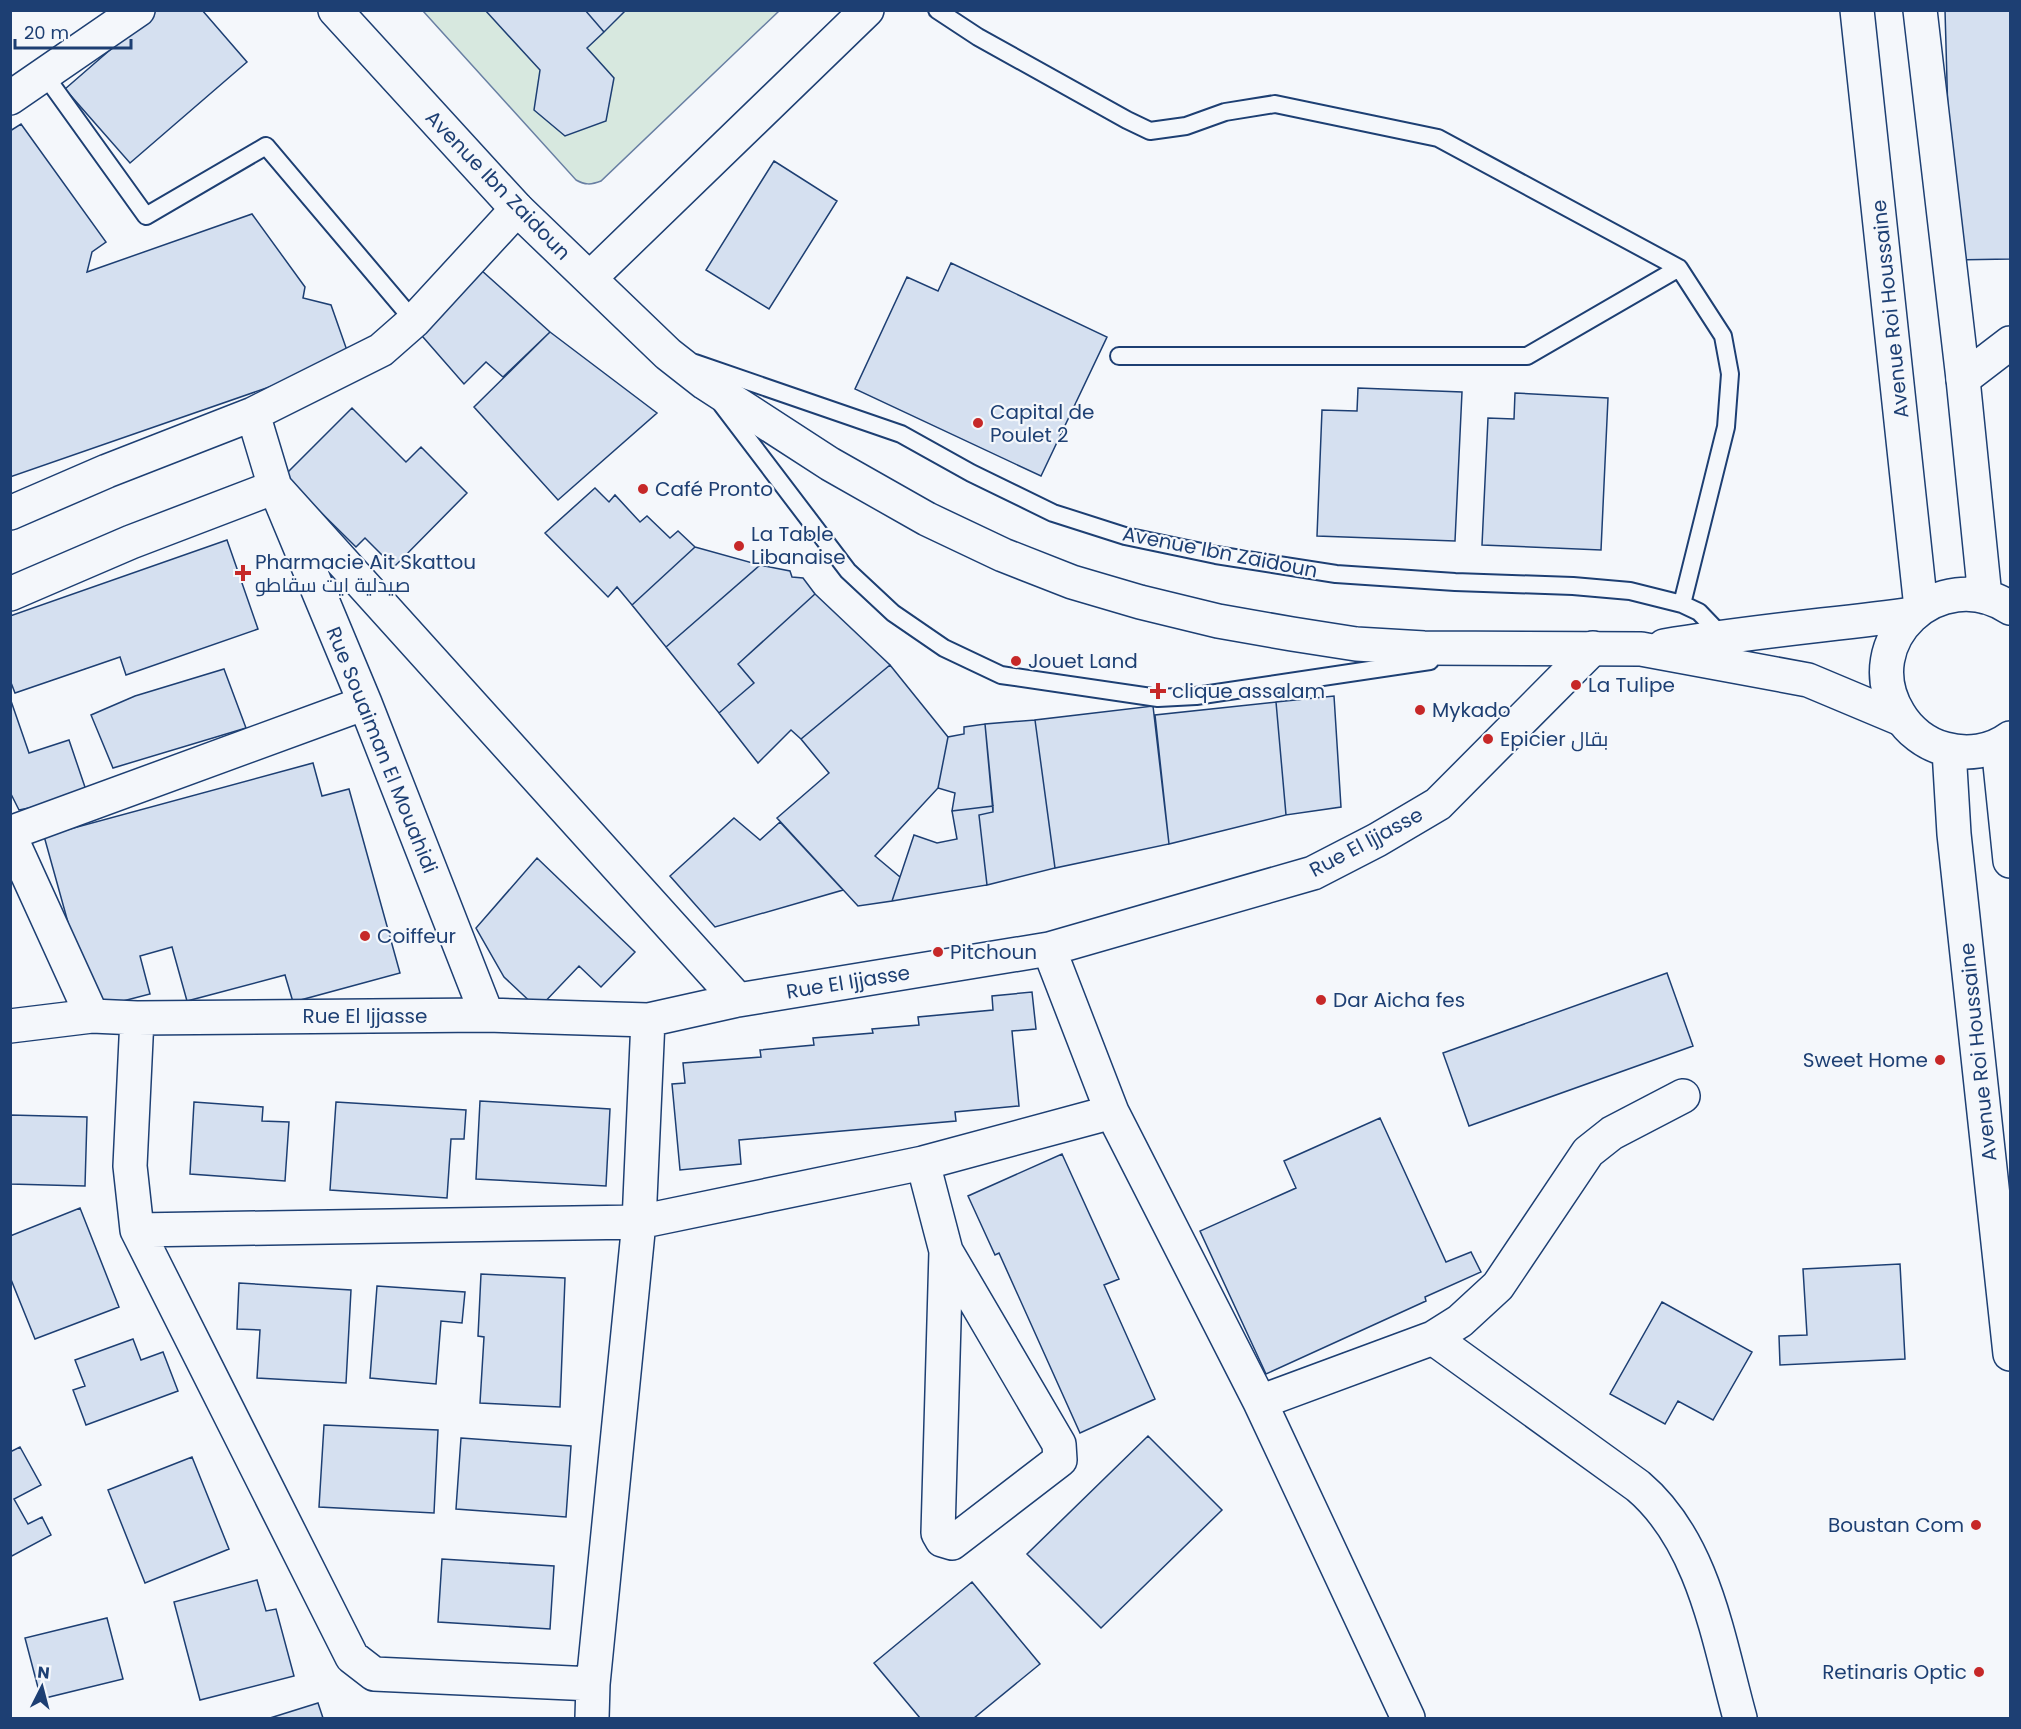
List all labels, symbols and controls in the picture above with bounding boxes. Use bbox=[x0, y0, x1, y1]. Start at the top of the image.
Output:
scale bar bbox=[15, 12, 130, 50]
text: 20 m bbox=[24, 20, 69, 45]
street label: Avenue Ibn Zaidoun bbox=[419, 104, 577, 266]
street label: Avenue Roi Houssaine bbox=[1865, 198, 1915, 420]
place label: Capital de Poulet 2 bbox=[990, 398, 1094, 449]
marker: Capital de Poulet 2 bbox=[971, 416, 985, 430]
place label: Café Pronto bbox=[655, 475, 773, 503]
marker: Café Pronto bbox=[636, 482, 650, 496]
street label: Avenue Ibn Zaidoun bbox=[1120, 519, 1320, 585]
place label: La Table Libanaise bbox=[751, 520, 846, 571]
marker: La Table Libanaise bbox=[732, 539, 746, 553]
place label: Pharmacie Ait Skattou صيدلية ايت سقاطو bbox=[255, 548, 476, 599]
marker: Pharmacie Ait Skattou صيدلية ايت سقاطو bbox=[236, 566, 250, 580]
street label: Rue Souaiman El Mouahidi bbox=[320, 622, 444, 878]
place label: Jouet Land bbox=[1028, 647, 1138, 675]
marker: Jouet Land bbox=[1009, 654, 1023, 668]
place label: La Tulipe bbox=[1588, 671, 1675, 699]
place label: clique assalam bbox=[1172, 677, 1325, 705]
marker: La Tulipe bbox=[1569, 678, 1583, 692]
marker: clique assalam bbox=[1149, 682, 1167, 700]
place label: Mykado bbox=[1432, 696, 1511, 724]
marker: Mykado bbox=[1413, 703, 1427, 717]
place label: Epicier بقال bbox=[1500, 725, 1608, 753]
marker: Epicier بقال bbox=[1481, 732, 1495, 746]
street label: Rue El Ijjasse bbox=[1304, 800, 1428, 884]
place label: Coiffeur bbox=[377, 922, 456, 950]
marker: Coiffeur bbox=[358, 929, 372, 943]
place label: Pitchoun bbox=[950, 938, 1037, 966]
street label: Avenue Roi Houssaine bbox=[1953, 941, 2003, 1163]
marker: Pitchoun bbox=[931, 945, 945, 959]
street label: Rue El Ijjasse bbox=[784, 958, 912, 1006]
place label: Dar Aicha fes bbox=[1333, 986, 1465, 1014]
marker: Dar Aicha fes bbox=[1314, 993, 1328, 1007]
street label: Rue El Ijjasse bbox=[303, 1002, 427, 1030]
place label: Sweet Home bbox=[1803, 1046, 1928, 1074]
marker: Sweet Home bbox=[1933, 1053, 1947, 1067]
place label: Boustan Com bbox=[1828, 1511, 1964, 1539]
marker: Boustan Com bbox=[1969, 1518, 1983, 1532]
north arrow bbox=[12, 1657, 72, 1717]
place label: Retinaris Optic bbox=[1822, 1658, 1967, 1686]
text: N bbox=[36, 1661, 51, 1685]
marker: Retinaris Optic bbox=[1972, 1665, 1986, 1679]

